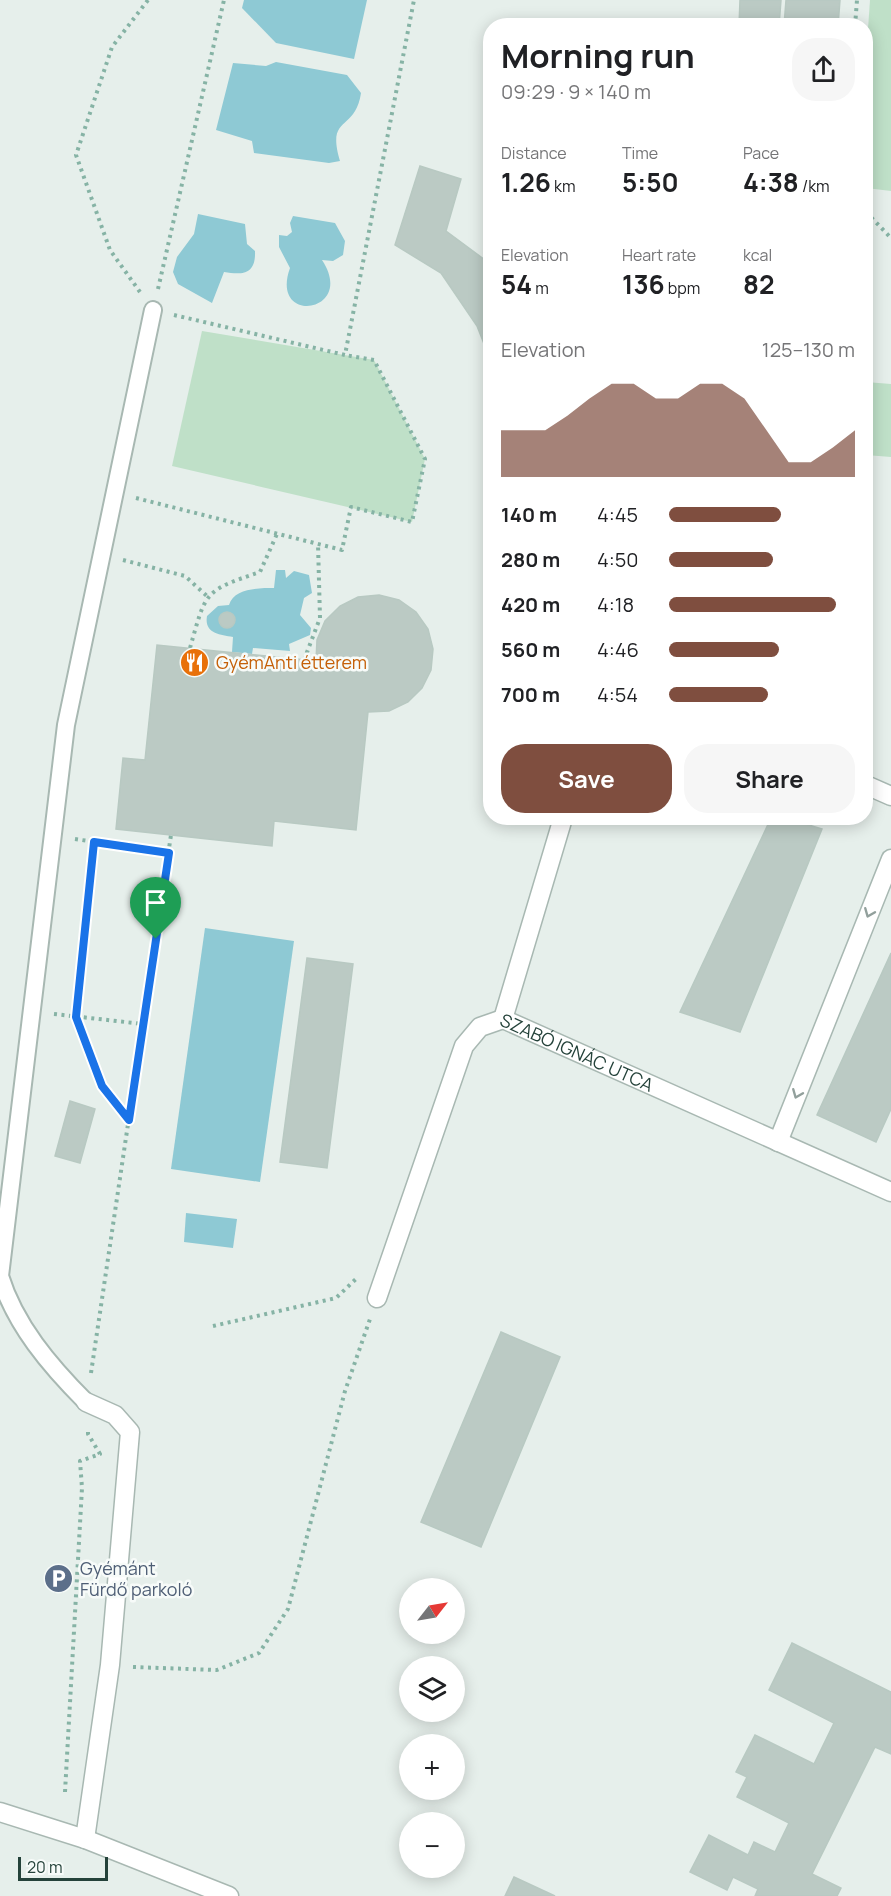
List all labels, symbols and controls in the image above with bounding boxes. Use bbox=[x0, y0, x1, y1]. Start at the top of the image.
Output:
text: Morning run bbox=[501, 33, 695, 78]
button: share bbox=[792, 38, 855, 101]
text: 09:29 · 9 × 140 m bbox=[501, 78, 651, 105]
text: Distance bbox=[501, 142, 567, 164]
text: Time bbox=[622, 142, 658, 164]
text: Pace bbox=[743, 142, 779, 164]
text: 1.26 bbox=[501, 164, 551, 200]
text: 5:50 bbox=[622, 164, 679, 200]
text: 4:38 bbox=[743, 164, 799, 200]
text: km bbox=[551, 175, 576, 197]
text: /km bbox=[799, 175, 830, 197]
text: Elevation bbox=[501, 244, 569, 266]
text: Heart rate bbox=[622, 244, 696, 266]
text: kcal bbox=[743, 244, 772, 266]
text: 54 bbox=[501, 266, 532, 302]
text: 136 bbox=[622, 266, 665, 302]
text: 82 bbox=[743, 266, 774, 302]
text: m bbox=[532, 277, 549, 299]
text: bpm bbox=[665, 277, 700, 299]
text: Elevation bbox=[501, 336, 585, 363]
text: 125–130 m bbox=[762, 336, 855, 363]
text: 140 m bbox=[501, 501, 557, 528]
text: 4:45 bbox=[597, 501, 638, 528]
text: 280 m bbox=[501, 546, 560, 573]
text: 4:50 bbox=[597, 546, 639, 573]
text: 420 m bbox=[501, 591, 560, 618]
text: 4:18 bbox=[597, 591, 634, 618]
text: 560 m bbox=[501, 636, 560, 663]
text: 4:46 bbox=[597, 636, 639, 663]
restaurant icon: GyémAnti étterem bbox=[179, 646, 211, 678]
place label: GyémAnti étterem bbox=[216, 650, 367, 674]
text: 700 m bbox=[501, 681, 560, 708]
text: 4:54 bbox=[597, 681, 638, 708]
button: Save bbox=[501, 744, 672, 813]
button: Share bbox=[684, 744, 855, 813]
pin bbox=[130, 877, 181, 939]
icon: arrive bbox=[139, 886, 172, 919]
one-way arrow bbox=[864, 907, 876, 918]
street label: SZABÓ IGNÁC UTCA bbox=[497, 1007, 658, 1097]
one-way arrow bbox=[792, 1088, 804, 1099]
place label: Gyémánt Fürdő parkoló bbox=[80, 1556, 192, 1601]
parking icon: Gyémánt Fürdő parkoló bbox=[43, 1562, 75, 1594]
north arrow bbox=[399, 1578, 465, 1644]
map controls bbox=[399, 1578, 465, 1878]
button: layers bbox=[399, 1656, 465, 1722]
button: + bbox=[399, 1734, 465, 1800]
button: − bbox=[399, 1812, 465, 1878]
scale bar bbox=[18, 1854, 108, 1882]
text: 20 m bbox=[27, 1856, 63, 1878]

